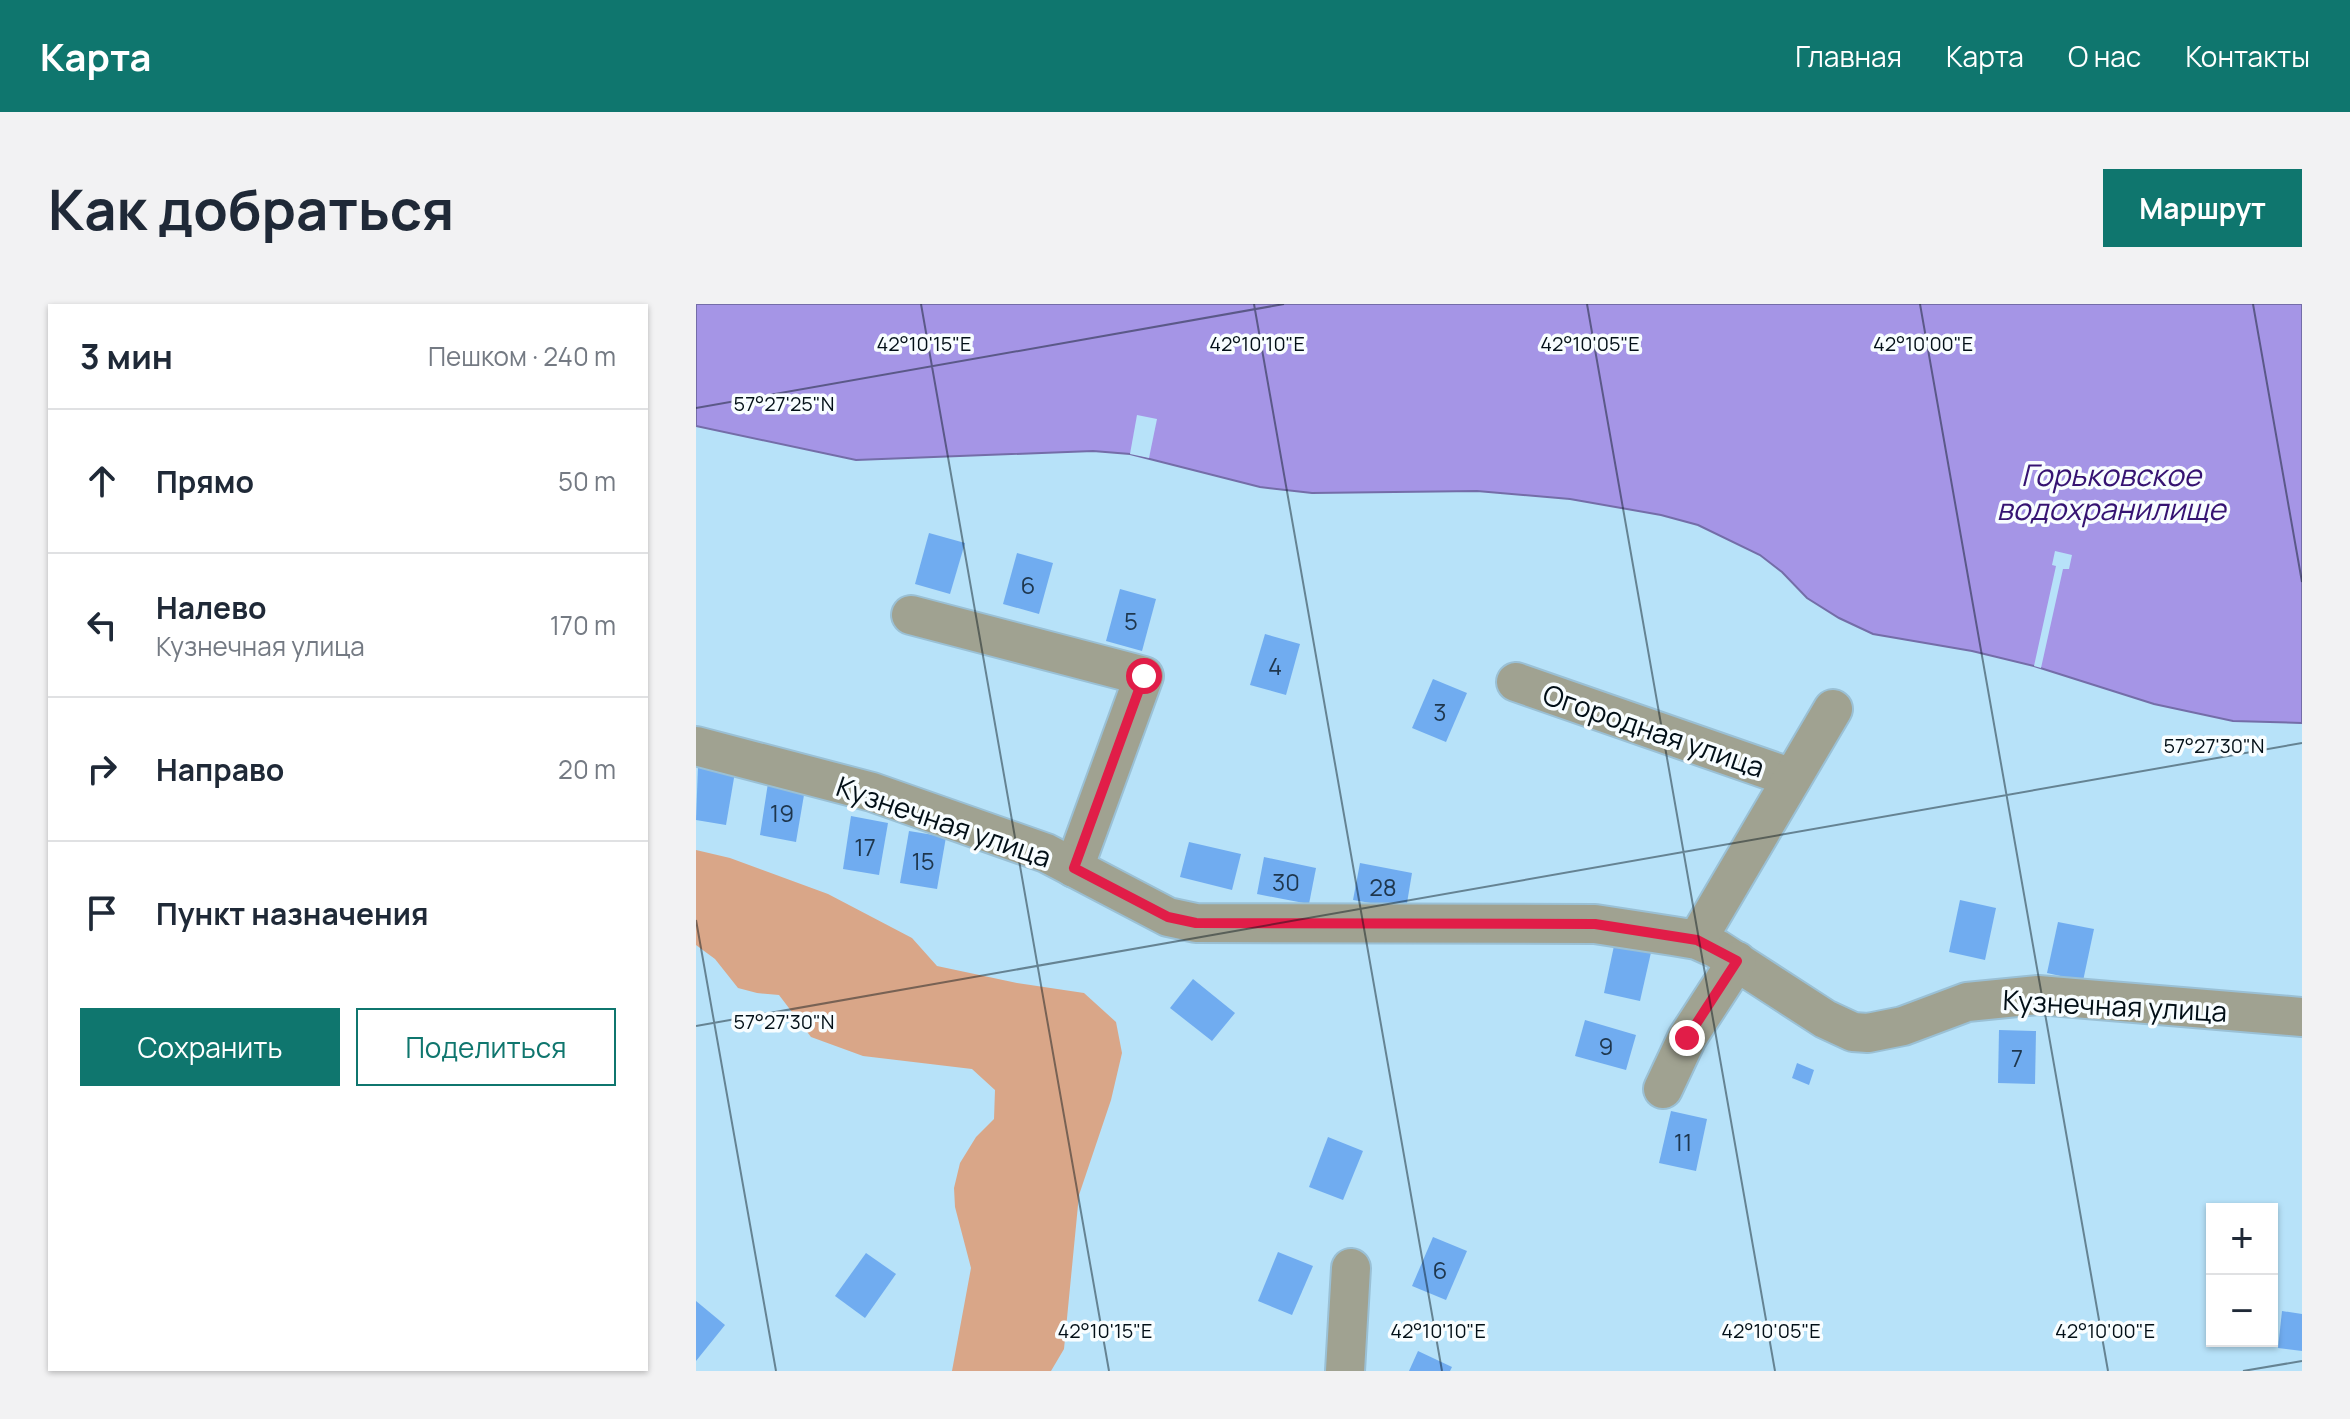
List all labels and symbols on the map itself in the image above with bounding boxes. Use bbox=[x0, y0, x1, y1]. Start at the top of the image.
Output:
text: 42°10'15"E bbox=[876, 330, 972, 357]
text: 42°10'10"E bbox=[1209, 330, 1305, 357]
text: 42°10'05"E bbox=[1540, 330, 1640, 357]
text: 42°10'00"E bbox=[1873, 330, 1973, 357]
text: 57°27'25"N bbox=[734, 390, 834, 417]
water label: Горьковское водохранилище bbox=[1996, 454, 2227, 529]
house number: 6 bbox=[1021, 568, 1035, 601]
house number: 5 bbox=[1124, 604, 1138, 637]
house number: 4 bbox=[1268, 649, 1282, 682]
route start bbox=[1126, 658, 1162, 694]
street label: Огородная улица bbox=[1538, 674, 1770, 786]
house number: 3 bbox=[1433, 695, 1447, 728]
text: 57°27'30"N bbox=[2163, 732, 2265, 759]
street label: Кузнечная улица bbox=[832, 766, 1056, 876]
house number: 19 bbox=[770, 796, 794, 829]
house number: 17 bbox=[854, 830, 876, 863]
house number: 15 bbox=[911, 844, 935, 877]
house number: 30 bbox=[1272, 865, 1300, 898]
house number: 28 bbox=[1369, 870, 1397, 903]
street label: Кузнечная улица bbox=[2002, 980, 2228, 1030]
text: 57°27'30"N bbox=[733, 1008, 835, 1035]
route end bbox=[1669, 1020, 1705, 1056]
house number: 9 bbox=[1599, 1029, 1613, 1062]
house number: 7 bbox=[2011, 1041, 2023, 1074]
house number: 11 bbox=[1674, 1125, 1692, 1158]
house number: 6 bbox=[1433, 1253, 1447, 1286]
text: 42°10'15"E bbox=[1057, 1317, 1153, 1344]
text: 42°10'10"E bbox=[1390, 1317, 1486, 1344]
text: 42°10'05"E bbox=[1721, 1317, 1821, 1344]
text: 42°10'00"E bbox=[2055, 1317, 2155, 1344]

